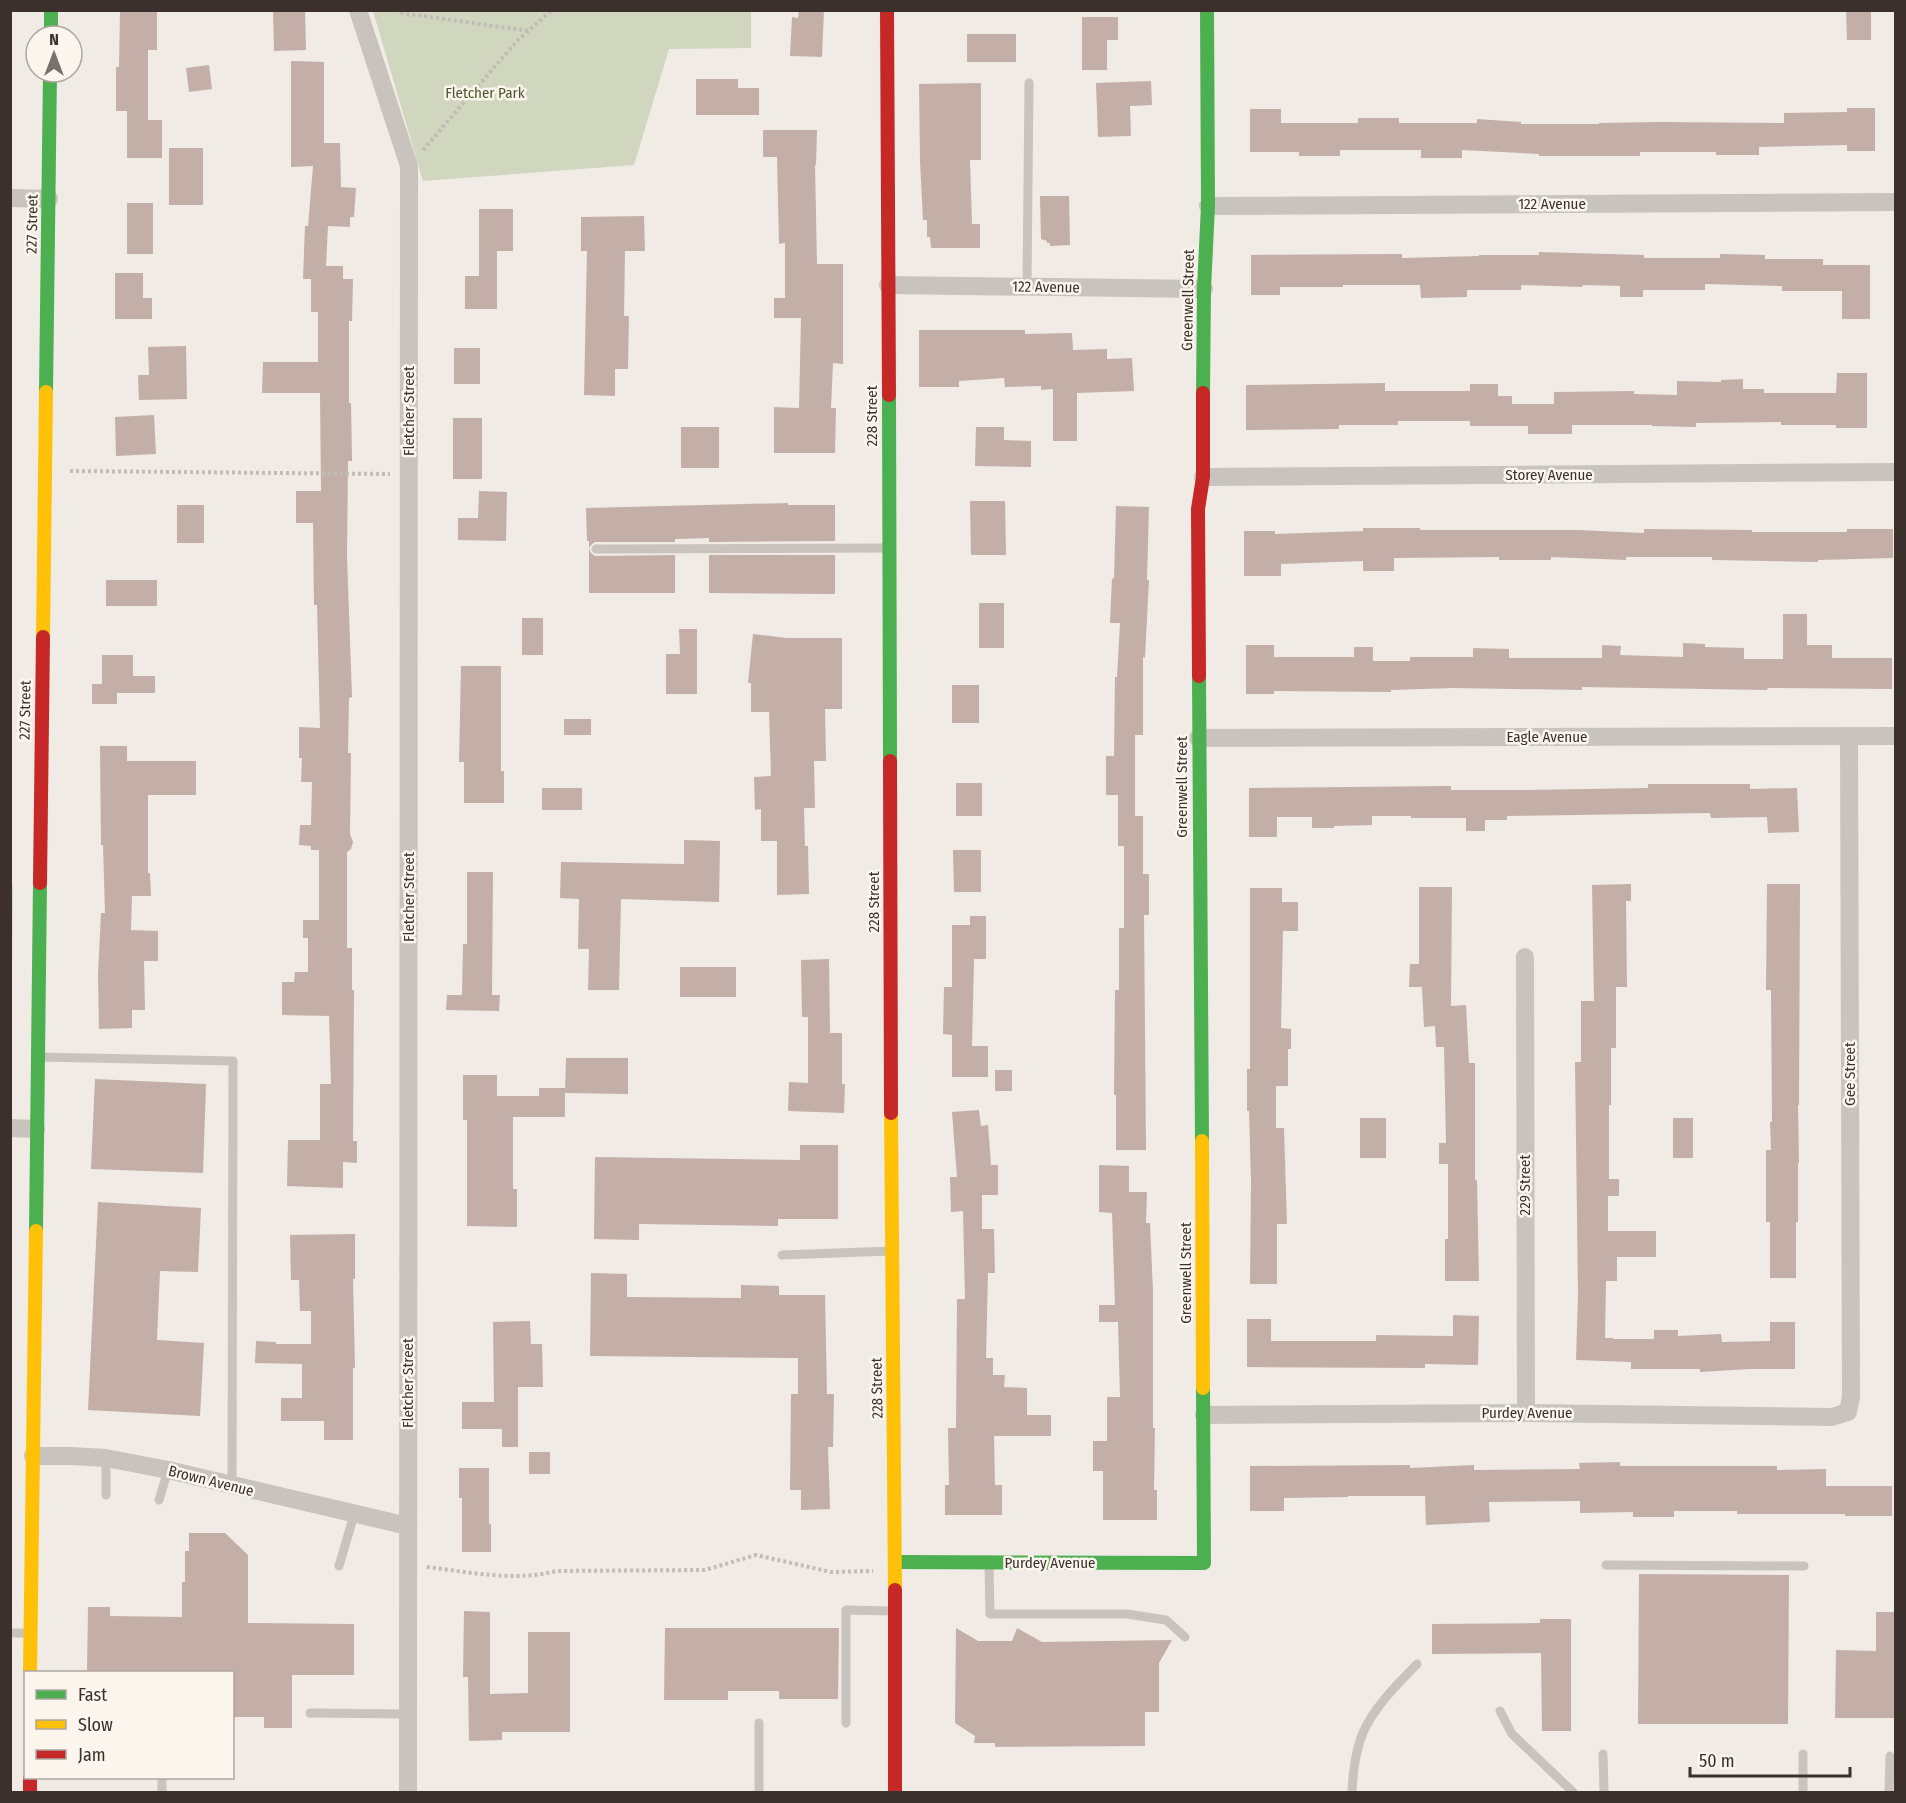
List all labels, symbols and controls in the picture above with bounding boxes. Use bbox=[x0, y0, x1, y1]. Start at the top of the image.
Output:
north arrow bbox=[24, 24, 84, 84]
text: N bbox=[49, 30, 59, 49]
park label: Fletcher Park bbox=[445, 84, 525, 102]
street label: 227 Street bbox=[22, 194, 42, 254]
street label: 122 Avenue bbox=[1518, 195, 1586, 213]
street label: Greenwell Street bbox=[1178, 249, 1198, 351]
street label: 122 Avenue bbox=[1012, 277, 1080, 297]
street label: Fletcher Street bbox=[400, 366, 418, 456]
street label: 228 Street bbox=[863, 385, 881, 447]
street label: Storey Avenue bbox=[1505, 466, 1593, 484]
street label: 227 Street bbox=[15, 680, 35, 740]
street label: Eagle Avenue bbox=[1506, 728, 1588, 746]
street label: Greenwell Street bbox=[1173, 736, 1191, 838]
street label: Fletcher Street bbox=[400, 852, 418, 942]
street label: 228 Street bbox=[865, 871, 883, 933]
street label: Gee Street bbox=[1841, 1042, 1859, 1106]
street label: 229 Street bbox=[1516, 1154, 1534, 1215]
street label: Greenwell Street bbox=[1177, 1222, 1195, 1324]
street label: Fletcher Street bbox=[399, 1338, 417, 1428]
street label: 228 Street bbox=[867, 1357, 887, 1419]
street label: Purdey Avenue bbox=[1482, 1404, 1572, 1422]
street label: Brown Avenue bbox=[166, 1462, 256, 1500]
street label: Purdey Avenue bbox=[1005, 1554, 1095, 1572]
legend bbox=[24, 1671, 234, 1779]
text: Fast bbox=[78, 1684, 107, 1706]
text: Slow bbox=[78, 1714, 113, 1736]
scale bar bbox=[1690, 1740, 1850, 1778]
text: Jam bbox=[78, 1744, 106, 1766]
text: 50 m bbox=[1699, 1750, 1735, 1772]

